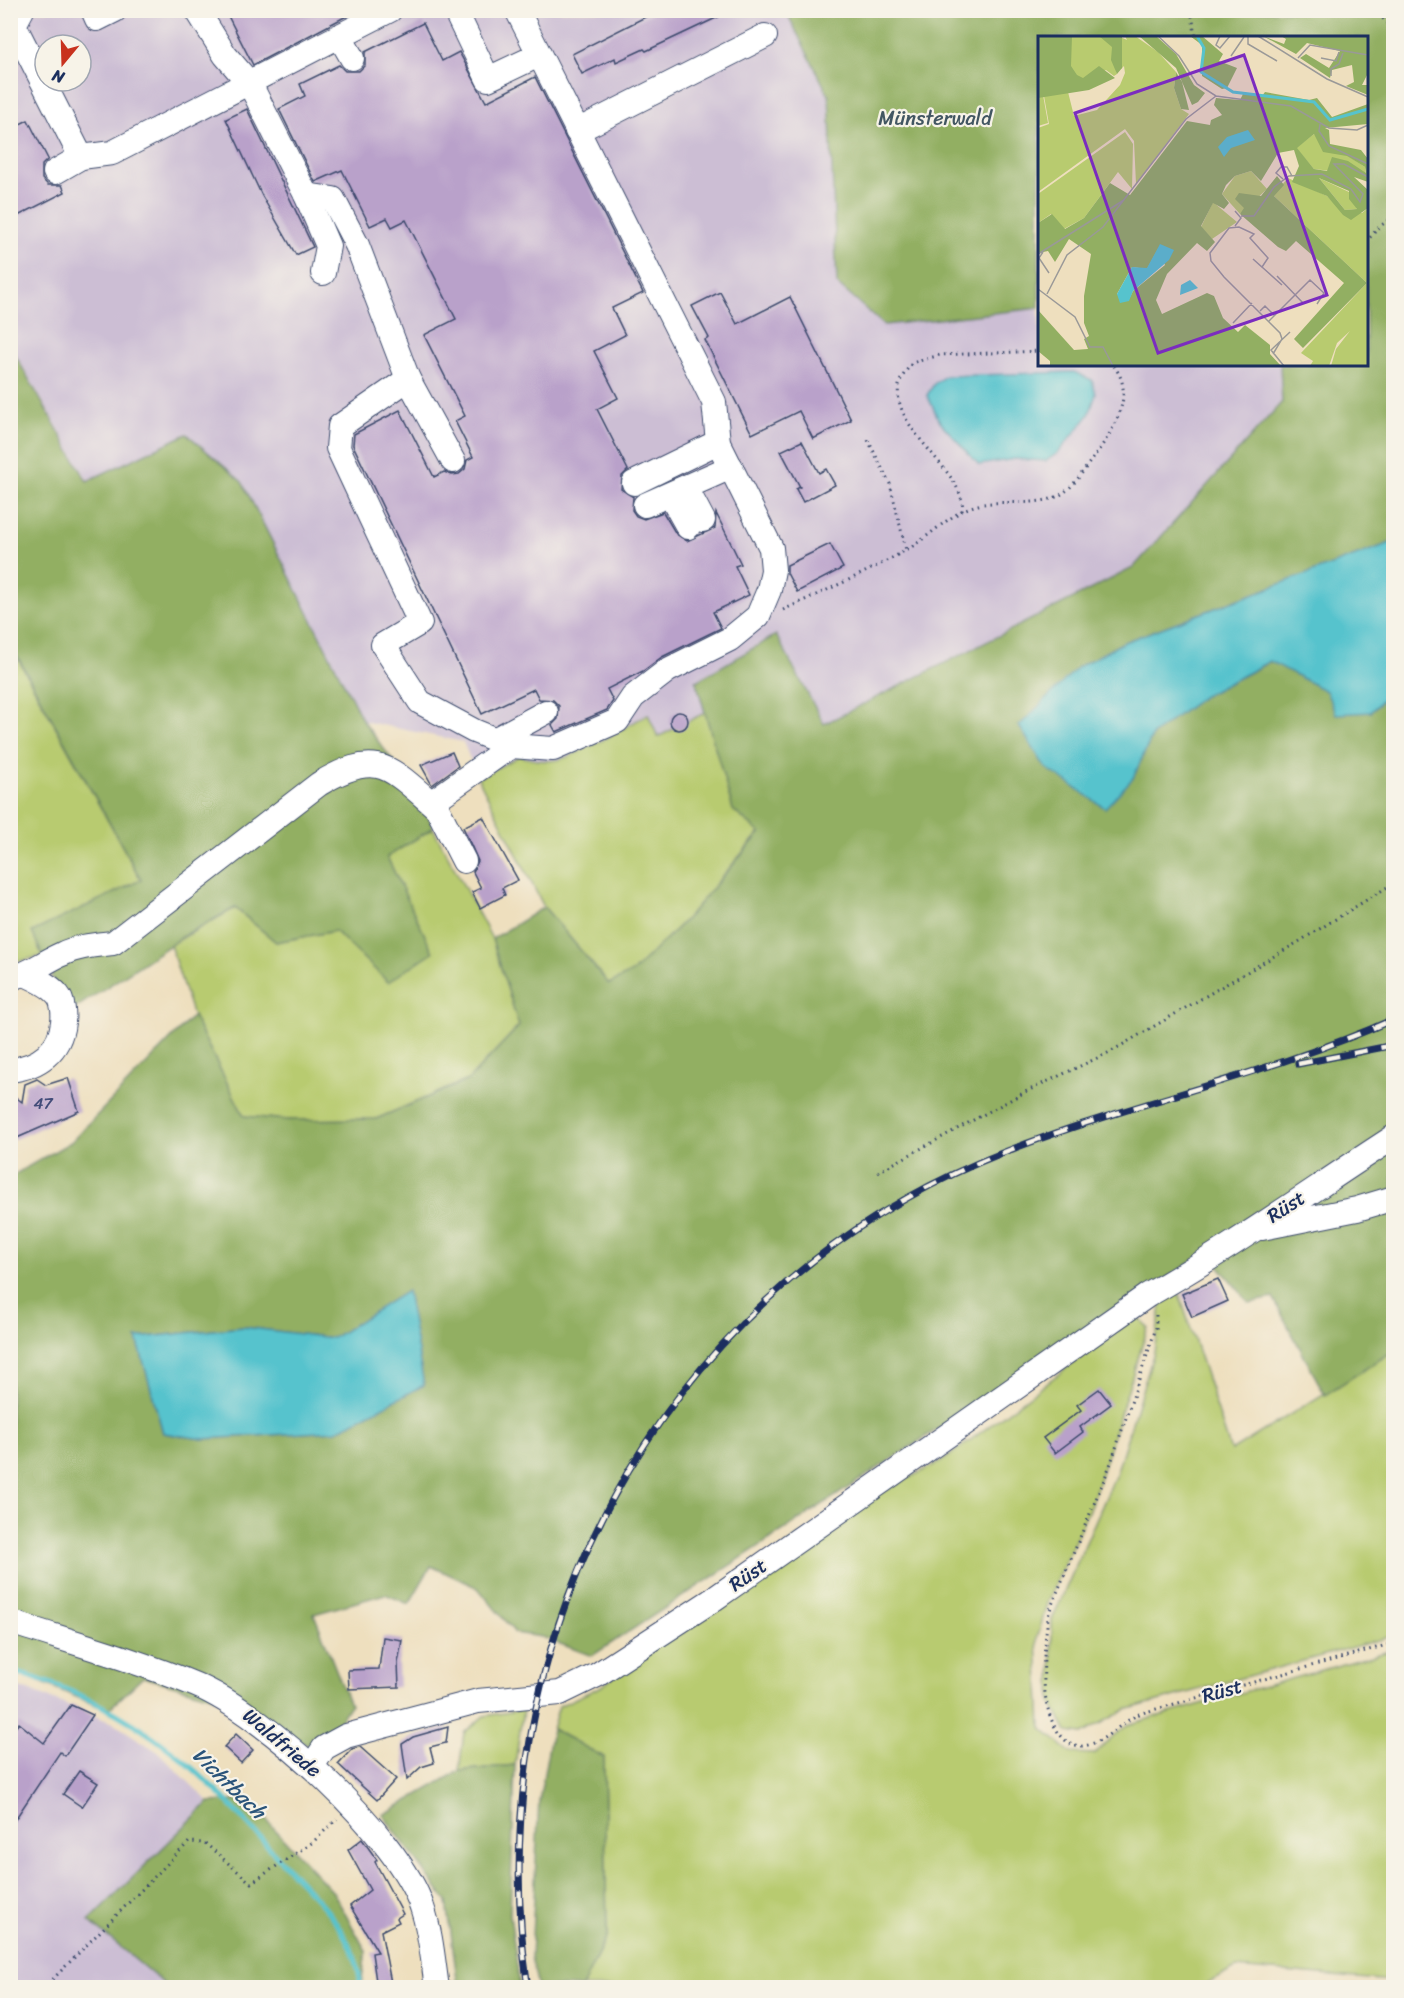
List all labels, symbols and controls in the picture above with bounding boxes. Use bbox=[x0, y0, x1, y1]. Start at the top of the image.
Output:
north arrow bbox=[33, 33, 93, 93]
inset map bbox=[1038, 36, 1368, 366]
text: N bbox=[47, 61, 69, 93]
park label: Münsterwald bbox=[878, 101, 993, 136]
house number: 47 bbox=[33, 1089, 53, 1118]
street label: Rüst bbox=[1259, 1181, 1313, 1233]
street label: Rüst bbox=[721, 1549, 775, 1601]
street label: Rüst bbox=[1198, 1668, 1247, 1713]
street label: Waldfriede bbox=[235, 1699, 329, 1787]
water label: Vichtbach bbox=[183, 1737, 277, 1830]

